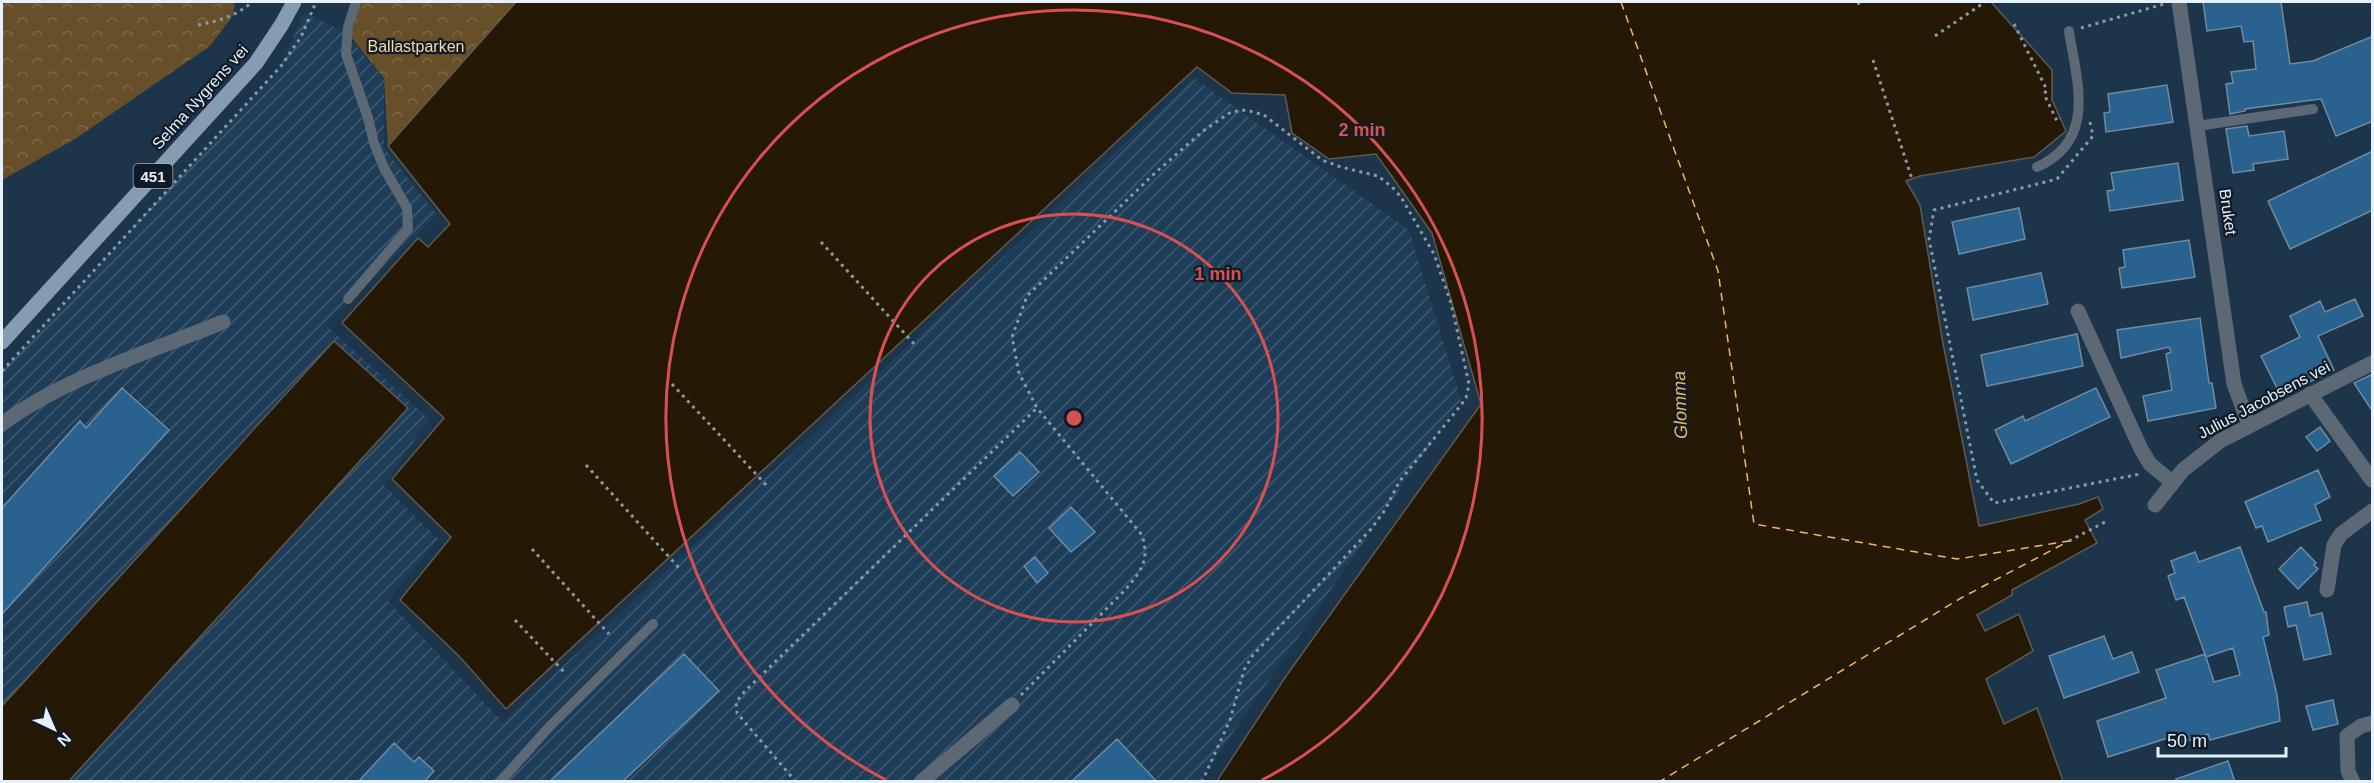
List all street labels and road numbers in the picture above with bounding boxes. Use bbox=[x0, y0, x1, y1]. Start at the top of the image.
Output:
street label: Selma Nygrens vei bbox=[149, 41, 251, 153]
road number: 451 bbox=[134, 164, 172, 188]
street label: Bruket bbox=[2216, 188, 2240, 237]
street label: Julius Jacobsens vei bbox=[2195, 358, 2333, 442]

